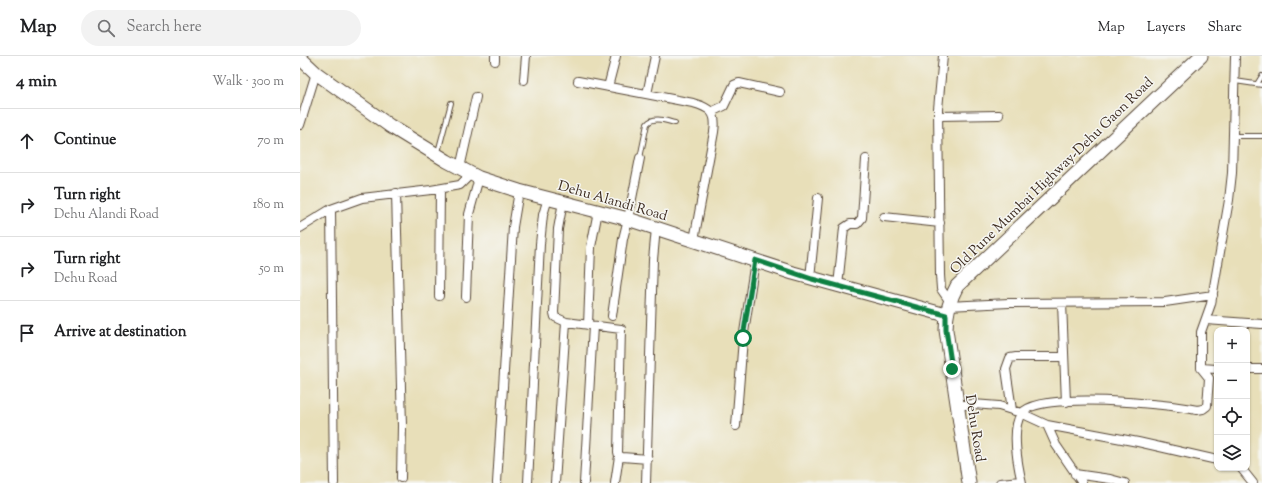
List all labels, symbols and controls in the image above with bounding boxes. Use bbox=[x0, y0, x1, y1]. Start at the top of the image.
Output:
search box bbox=[81, 10, 361, 46]
text: Map bbox=[20, 14, 57, 41]
icon: search bbox=[95, 17, 117, 39]
text: Search here bbox=[127, 17, 202, 38]
text: Map bbox=[1098, 18, 1125, 38]
text: Layers bbox=[1147, 18, 1185, 38]
text: Share bbox=[1207, 18, 1242, 38]
text: 4 min bbox=[16, 70, 57, 94]
text: Walk · 300 m bbox=[212, 73, 284, 91]
street label: Old Pune Mumbai Highway-Dehu Gaon Road bbox=[946, 73, 1159, 280]
icon: ahead bbox=[16, 130, 38, 152]
text: Continue bbox=[54, 130, 116, 151]
text: 70 m bbox=[257, 132, 284, 150]
street label: Dehu Alandi Road bbox=[555, 177, 670, 227]
text: Turn right bbox=[54, 185, 120, 206]
icon: right bbox=[16, 194, 38, 216]
text: 180 m bbox=[253, 196, 284, 214]
text: Dehu Alandi Road bbox=[54, 206, 159, 224]
text: Turn right bbox=[54, 249, 120, 270]
icon: right bbox=[16, 258, 38, 280]
text: 50 m bbox=[259, 260, 284, 278]
text: Dehu Road bbox=[54, 270, 117, 288]
icon: arrive bbox=[16, 322, 38, 344]
text: Arrive at destination bbox=[54, 322, 187, 343]
map controls bbox=[1214, 327, 1250, 471]
button: + bbox=[1214, 327, 1250, 363]
route start bbox=[734, 329, 752, 347]
route end bbox=[943, 360, 961, 378]
button: − bbox=[1214, 363, 1250, 399]
street label: Dehu Road bbox=[959, 393, 989, 464]
button: locate bbox=[1214, 399, 1250, 435]
button: layers bbox=[1214, 435, 1250, 471]

